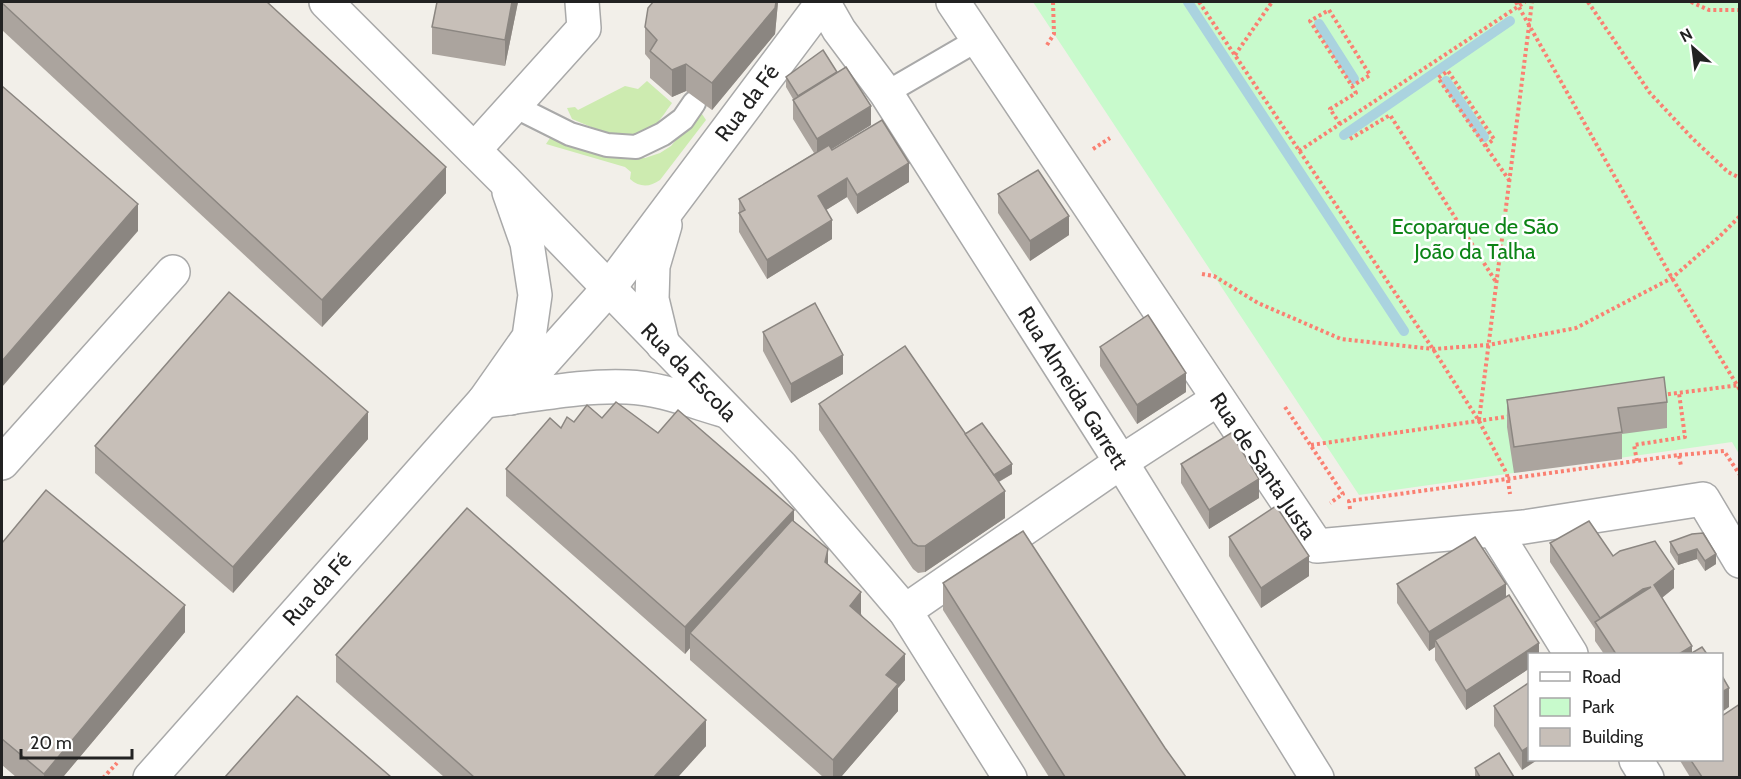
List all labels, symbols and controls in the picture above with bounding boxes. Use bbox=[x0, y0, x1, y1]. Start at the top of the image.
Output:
north arrow bbox=[1663, 18, 1723, 78]
text: N bbox=[1677, 24, 1696, 46]
street label: Rua da Fé bbox=[709, 59, 785, 147]
park label: Ecoparque de São João da Talha bbox=[1391, 213, 1559, 265]
street label: Rua Almeida Garrett bbox=[1012, 302, 1134, 475]
street label: Rua da Escola bbox=[635, 317, 743, 427]
street label: Rua de Santa Justa bbox=[1204, 388, 1322, 545]
street label: Rua da Fé bbox=[277, 547, 357, 631]
legend bbox=[1528, 653, 1723, 761]
text: Road bbox=[1582, 666, 1621, 688]
text: Park bbox=[1582, 696, 1615, 718]
scale bar bbox=[21, 722, 132, 760]
text: Building bbox=[1582, 726, 1644, 748]
text: 20 m bbox=[30, 732, 72, 754]

